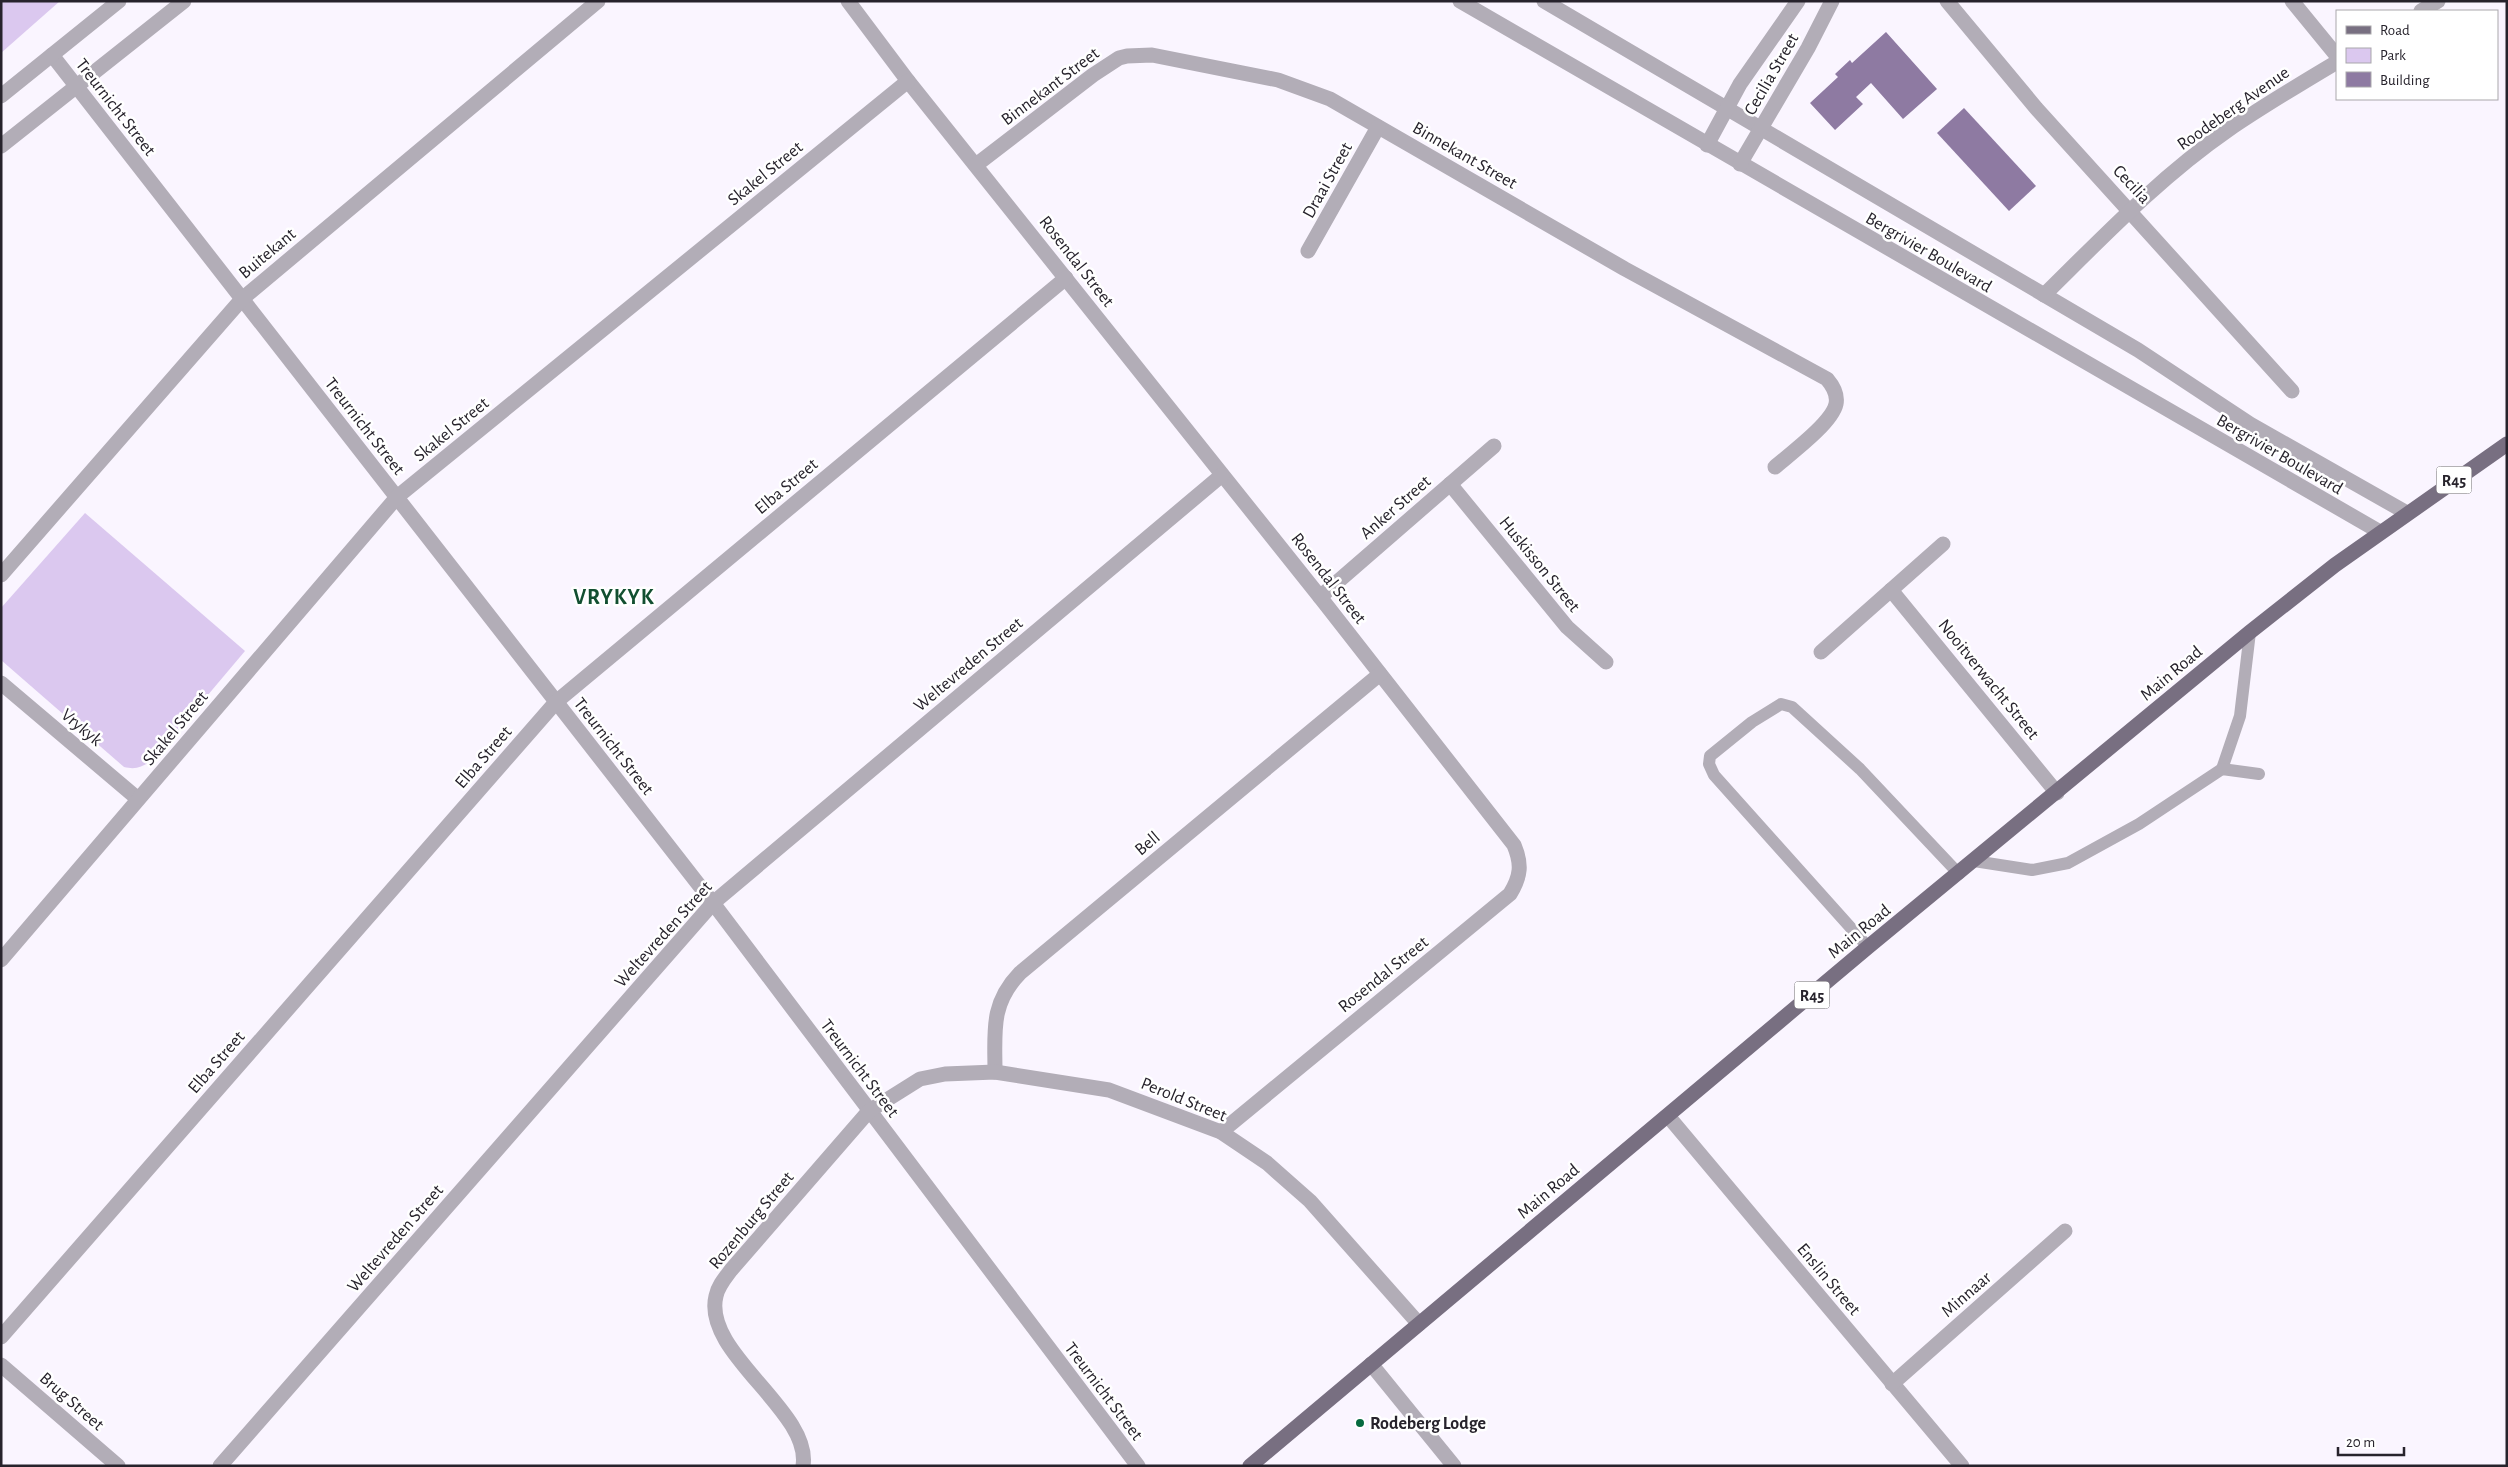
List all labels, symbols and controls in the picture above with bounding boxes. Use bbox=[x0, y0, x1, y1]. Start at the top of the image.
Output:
legend bbox=[2336, 10, 2498, 100]
text: Road bbox=[2380, 23, 2410, 38]
street label: Cecilia Street bbox=[1741, 30, 1803, 118]
street label: Binnekant Street bbox=[998, 44, 1103, 129]
text: Park bbox=[2380, 48, 2406, 63]
street label: Treurnicht Street bbox=[72, 56, 159, 160]
street label: Roodeberg Avenue bbox=[2174, 64, 2293, 154]
text: Building bbox=[2380, 73, 2430, 88]
street label: Binnekant Street bbox=[1409, 119, 1520, 193]
street label: Skakel Street bbox=[725, 138, 807, 209]
street label: Draai Street bbox=[1300, 139, 1356, 221]
street label: Cecilia bbox=[2109, 162, 2153, 208]
street label: Bergrivier Boulevard bbox=[1862, 209, 1995, 296]
street label: Rosendal Street bbox=[1035, 213, 1117, 311]
street label: Buitekant bbox=[236, 225, 300, 283]
street label: Treurnicht Street bbox=[321, 375, 408, 479]
street label: Skakel Street bbox=[411, 394, 493, 465]
street label: Bergrivier Boulevard bbox=[2213, 411, 2346, 498]
street label: Elba Street bbox=[752, 455, 822, 518]
road number: R45 bbox=[2436, 466, 2472, 494]
street label: Anker Street bbox=[1357, 472, 1435, 543]
street label: Huskisson Street bbox=[1495, 513, 1583, 616]
street label: Rosendal Street bbox=[1287, 530, 1369, 628]
district label: VRYKYK bbox=[573, 586, 655, 608]
street label: Weltevreden Street bbox=[911, 614, 1027, 715]
street label: Nooitverwacht Street bbox=[1934, 616, 2042, 743]
street label: Main Road bbox=[2137, 643, 2206, 705]
street label: Skakel Street bbox=[140, 688, 212, 769]
street label: Treurnicht Street bbox=[570, 695, 657, 799]
street label: Vrykyk bbox=[58, 706, 106, 750]
street label: Elba Street bbox=[452, 723, 516, 792]
street label: Bell bbox=[1132, 828, 1164, 859]
street label: Weltevreden Street bbox=[612, 878, 716, 991]
street label: Main Road bbox=[1825, 901, 1894, 962]
street label: Rosendal Street bbox=[1335, 933, 1432, 1016]
road number: R45 bbox=[1794, 982, 1830, 1008]
street label: Treurnicht Street bbox=[817, 1016, 902, 1121]
street label: Elba Street bbox=[185, 1028, 249, 1097]
street label: Perold Street bbox=[1138, 1075, 1229, 1125]
street label: Main Road bbox=[1514, 1161, 1583, 1223]
street label: Rozenburg Street bbox=[706, 1168, 798, 1273]
street label: Weltevreden Street bbox=[344, 1181, 447, 1296]
street label: Enslin Street bbox=[1793, 1240, 1864, 1319]
street label: Minnaar bbox=[1938, 1268, 1995, 1321]
street label: Treurnicht Street bbox=[1061, 1339, 1146, 1444]
street label: Brug Street bbox=[36, 1369, 107, 1434]
place label: Rodeberg Lodge bbox=[1370, 1415, 1486, 1433]
marker: Rodeberg Lodge bbox=[1354, 1417, 1366, 1429]
scale bar bbox=[2338, 1424, 2404, 1456]
text: 20 m bbox=[2346, 1435, 2375, 1450]

